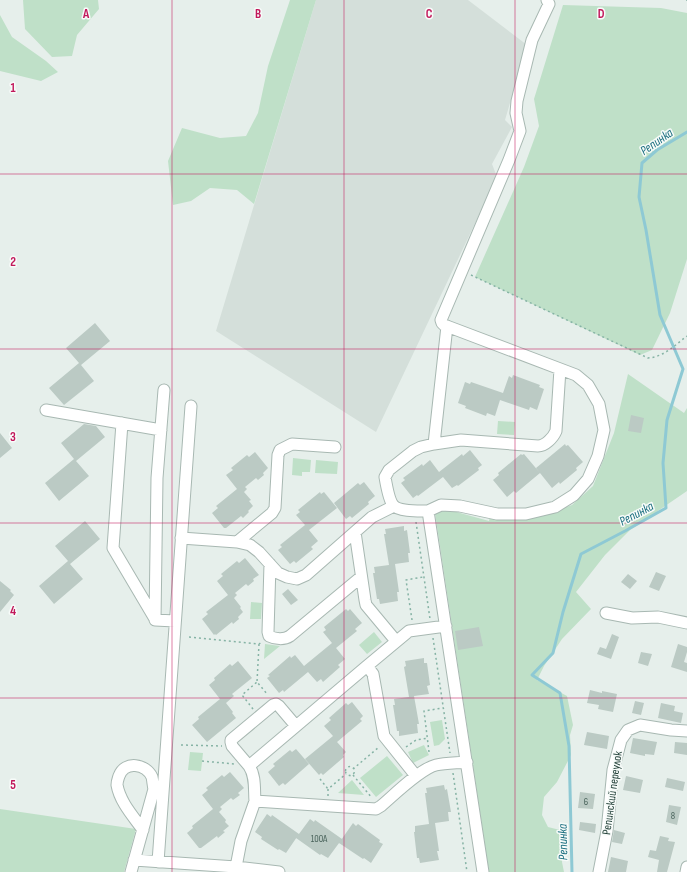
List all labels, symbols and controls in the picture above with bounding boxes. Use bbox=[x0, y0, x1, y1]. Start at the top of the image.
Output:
text: A bbox=[82, 6, 90, 22]
text: B bbox=[255, 6, 261, 22]
text: C bbox=[426, 6, 433, 22]
text: D bbox=[598, 6, 605, 22]
text: 1 bbox=[10, 80, 16, 96]
water label: Репинка bbox=[637, 124, 677, 159]
text: 2 bbox=[10, 254, 16, 270]
text: 3 bbox=[10, 429, 16, 445]
water label: Репинка bbox=[617, 498, 657, 530]
text: 4 bbox=[10, 603, 16, 619]
street label: Репинский переулок bbox=[599, 750, 626, 836]
text: 5 bbox=[10, 777, 16, 793]
house number: 6 bbox=[584, 796, 588, 808]
house number: 8 bbox=[671, 810, 675, 822]
water label: Репинка bbox=[555, 823, 571, 860]
house number: 100А bbox=[311, 833, 328, 845]

